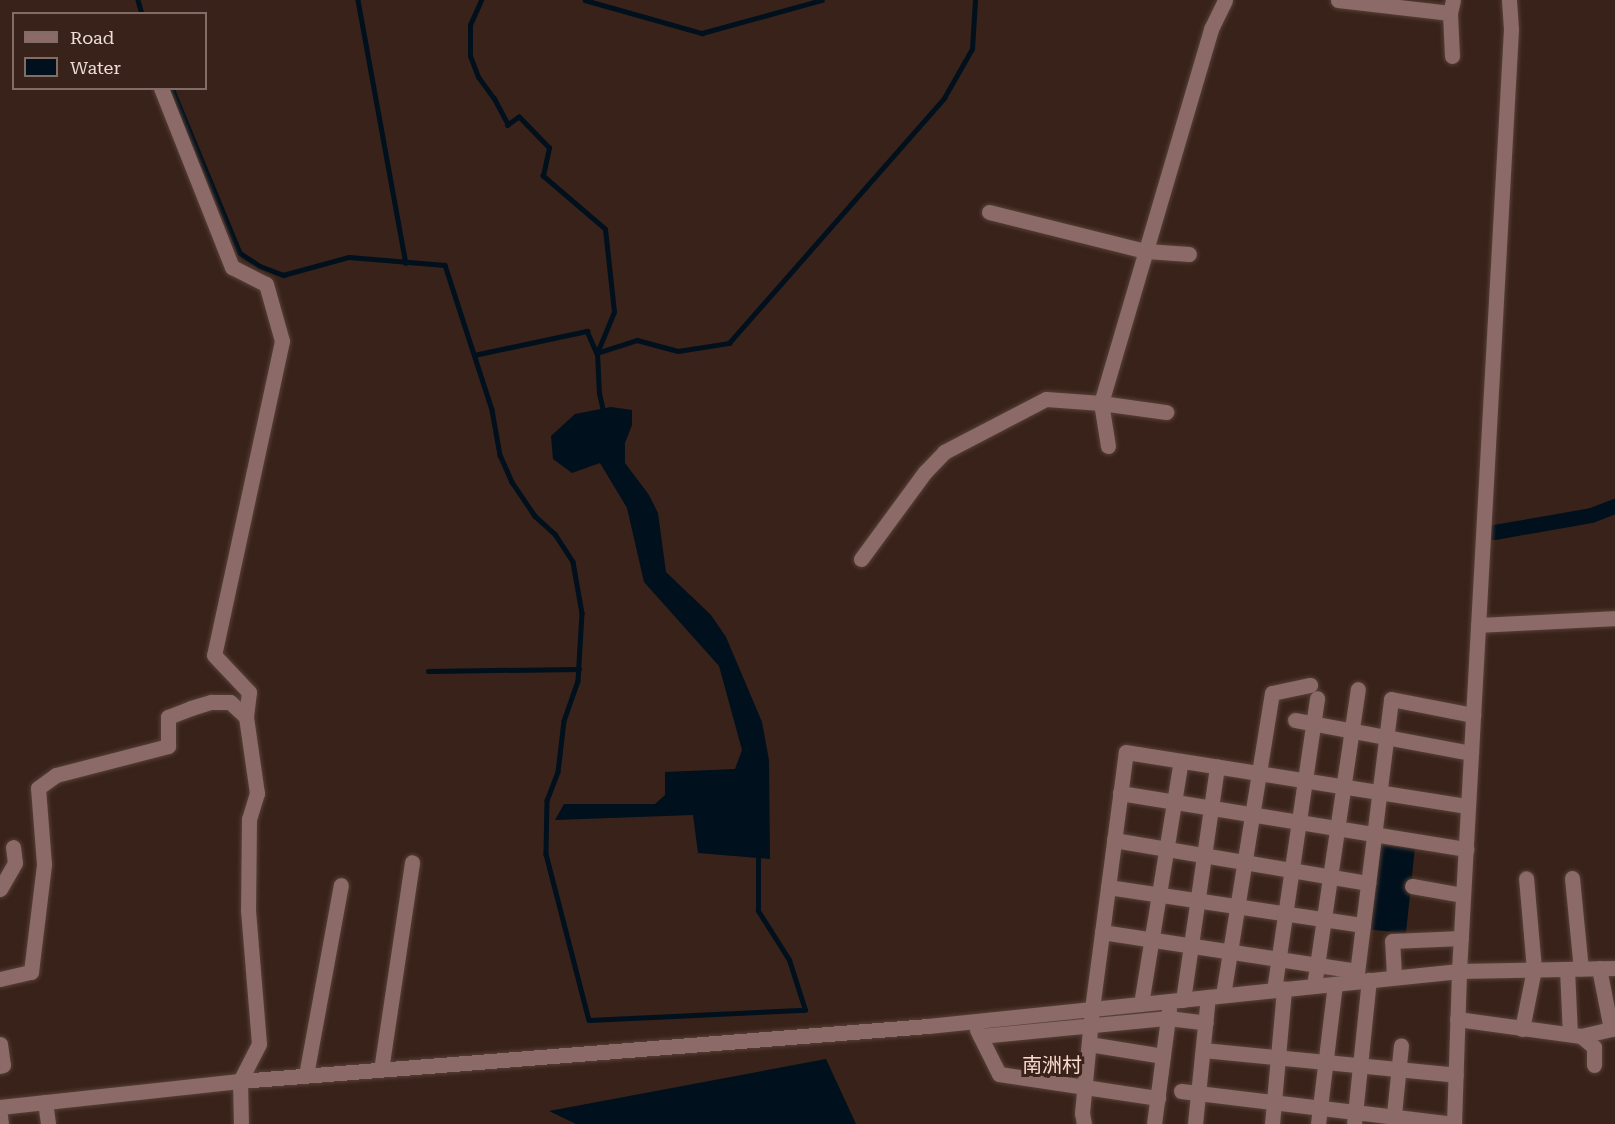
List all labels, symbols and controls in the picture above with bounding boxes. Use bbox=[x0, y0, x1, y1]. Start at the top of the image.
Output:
legend bbox=[12, 12, 207, 90]
text: Road bbox=[70, 27, 114, 48]
text: Water bbox=[70, 57, 121, 78]
district label: 南洲村 bbox=[1022, 1053, 1082, 1077]

